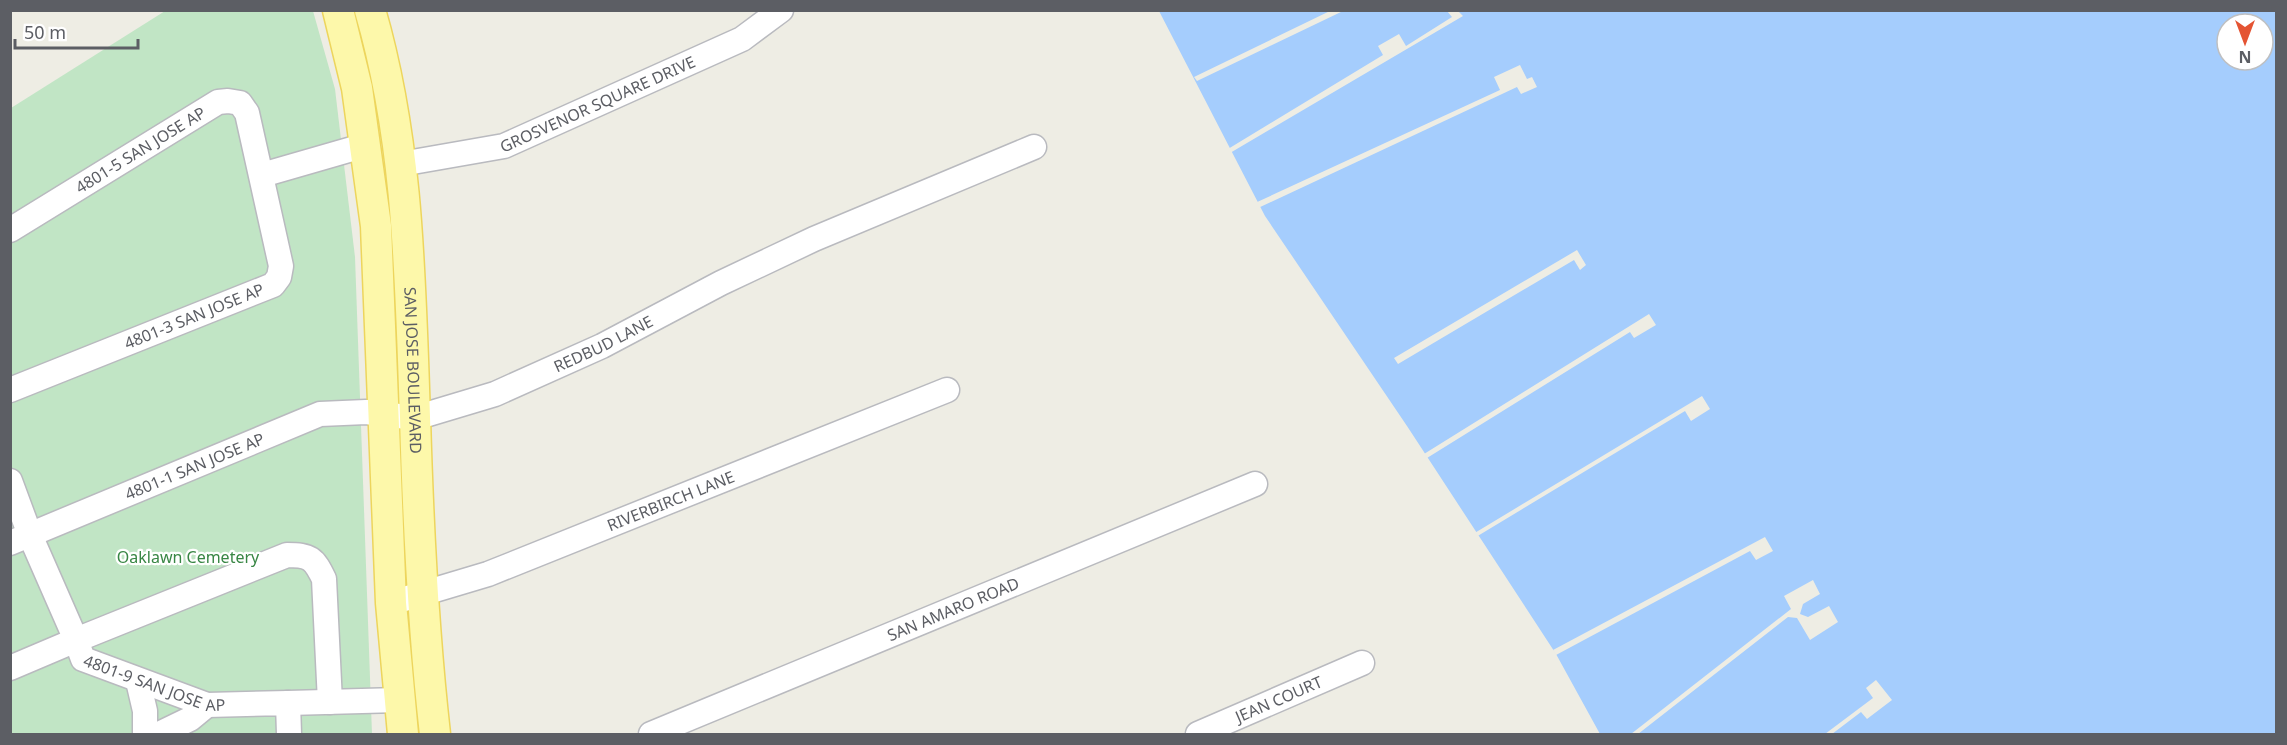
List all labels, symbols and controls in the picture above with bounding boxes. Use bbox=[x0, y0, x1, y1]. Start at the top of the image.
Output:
scale bar bbox=[15, 12, 138, 50]
north arrow bbox=[2215, 12, 2275, 72]
text: 50 m bbox=[24, 20, 66, 44]
text: N bbox=[2238, 46, 2252, 68]
street label: GROSVENOR SQUARE DRIVE bbox=[496, 51, 699, 157]
street label: 4801-5 SAN JOSE AP bbox=[71, 101, 210, 198]
street label: 4801-3 SAN JOSE AP bbox=[121, 278, 267, 354]
street label: SAN JOSE BOULEVARD bbox=[399, 286, 427, 454]
street label: REDBUD LANE bbox=[550, 310, 657, 377]
street label: 4801-1 SAN JOSE AP bbox=[122, 427, 268, 505]
street label: RIVERBIRCH LANE bbox=[604, 465, 738, 536]
park label: Oaklawn Cemetery bbox=[117, 546, 260, 568]
street label: SAN AMARO ROAD bbox=[884, 572, 1023, 646]
street label: 4801-9 SAN JOSE AP bbox=[81, 649, 226, 716]
street label: JEAN COURT bbox=[1230, 670, 1326, 728]

